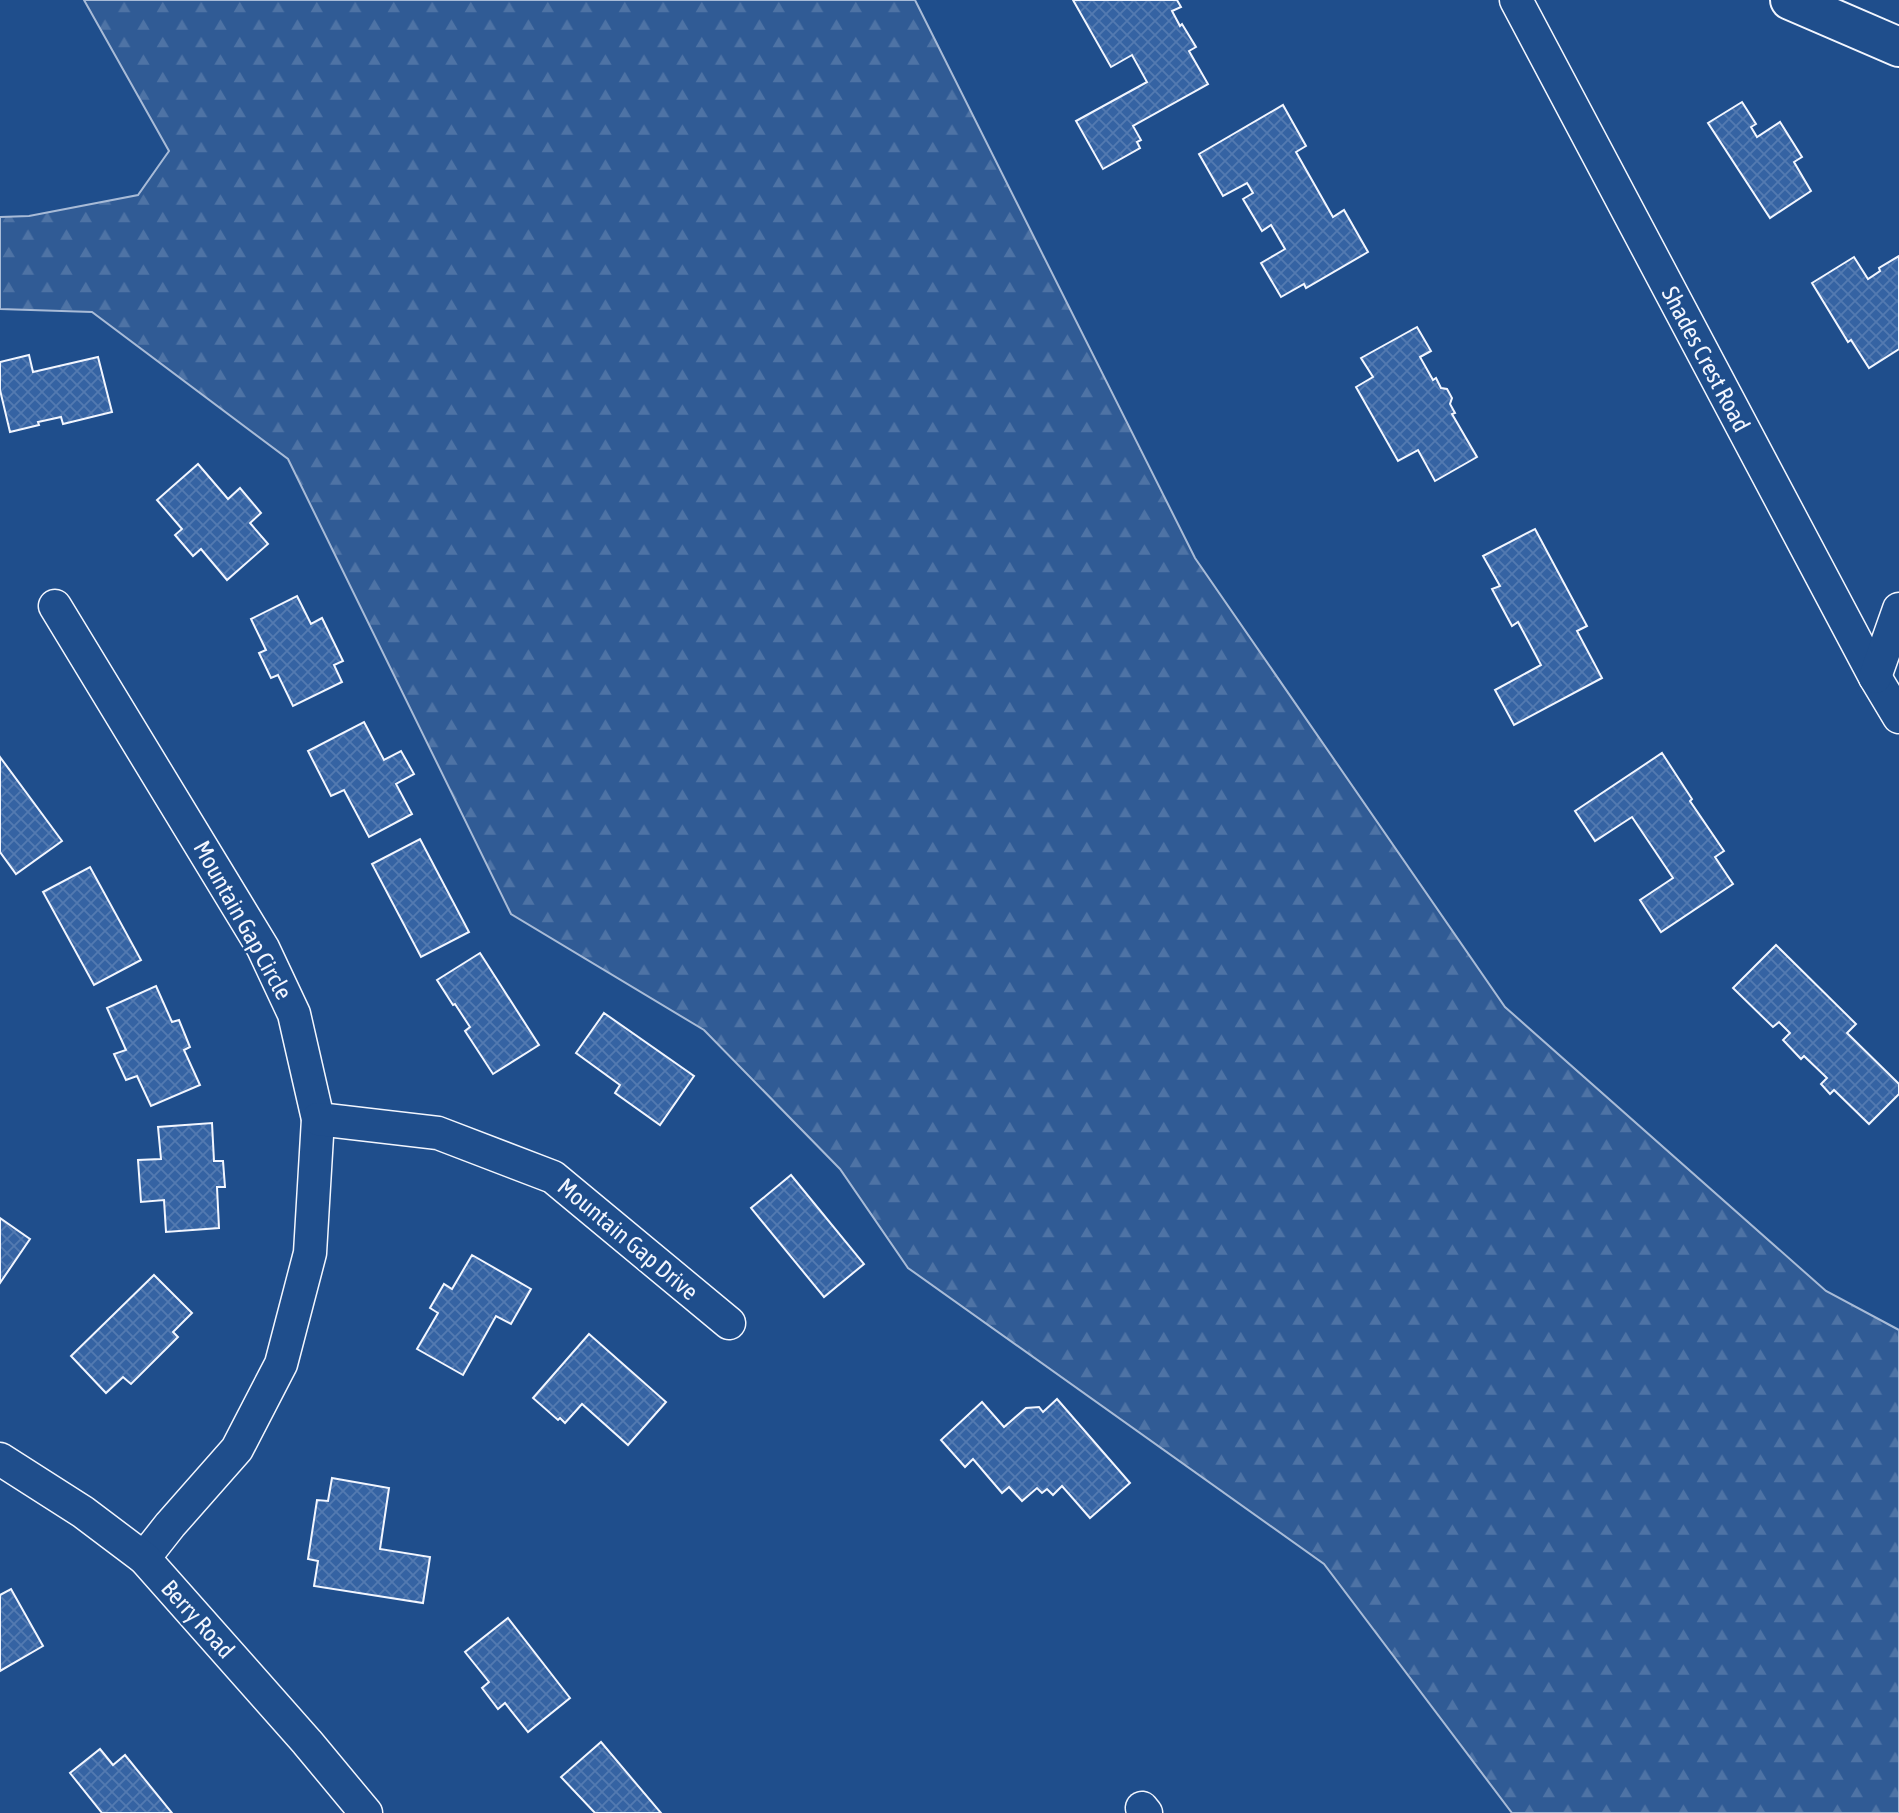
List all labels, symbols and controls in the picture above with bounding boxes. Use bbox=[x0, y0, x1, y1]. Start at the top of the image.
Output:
street label: Shades Crest Road bbox=[1656, 282, 1756, 436]
street label: Mountain Gap Circle bbox=[188, 836, 298, 1004]
street label: Mountain Gap Drive bbox=[553, 1173, 703, 1305]
street label: Berry Road bbox=[156, 1575, 240, 1663]

